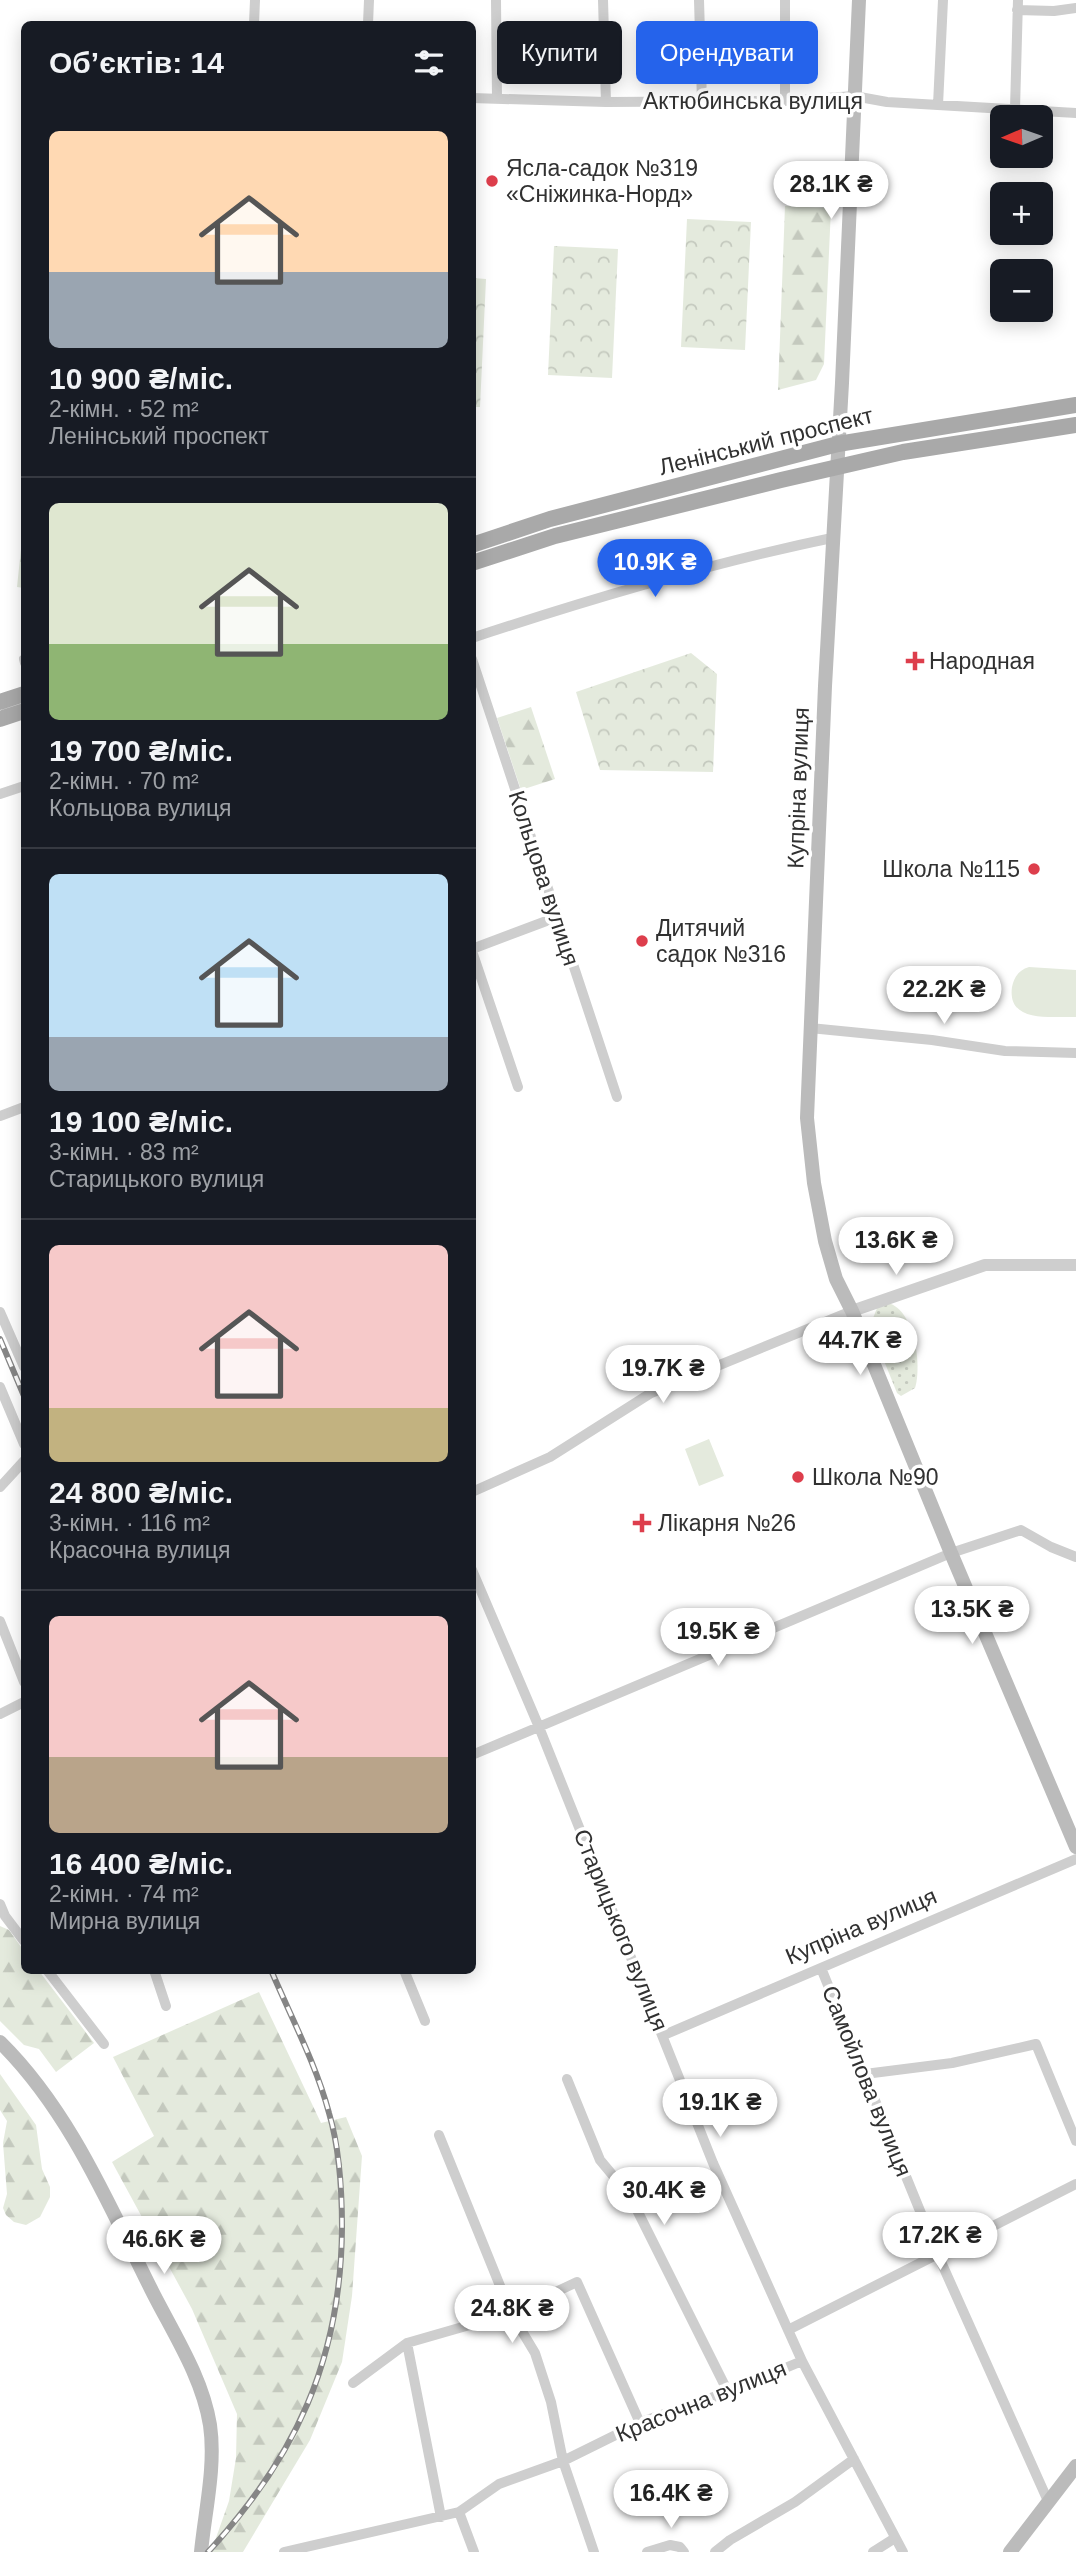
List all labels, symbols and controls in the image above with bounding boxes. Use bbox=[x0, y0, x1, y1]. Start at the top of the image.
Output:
chip: Купити bbox=[497, 21, 622, 84]
chip: Орендувати bbox=[636, 21, 818, 84]
icon: filters bbox=[410, 44, 448, 82]
text: Об’єктів: 14 bbox=[49, 46, 224, 79]
street label: Актюбинська вулиця bbox=[643, 88, 863, 114]
north arrow bbox=[990, 105, 1054, 168]
map controls bbox=[990, 105, 1053, 322]
place label: Ясла-садок №319 «Сніжинка-Норд» bbox=[506, 155, 698, 207]
pin: 28.1K ₴ bbox=[766, 162, 896, 221]
text: 28.1K ₴ bbox=[789, 171, 873, 197]
marker: Ясла-садок №319 «Сніжинка-Норд» bbox=[484, 173, 500, 189]
icon: home bbox=[186, 177, 312, 303]
button: + bbox=[990, 182, 1053, 245]
button: − bbox=[990, 259, 1053, 322]
text: 10 900 ₴/міс. bbox=[49, 362, 233, 395]
text: 2-кімн. · 52 m² bbox=[49, 396, 199, 422]
street label: Ленінський проспект bbox=[656, 402, 876, 480]
text: Ленінський проспект bbox=[49, 423, 269, 449]
pin: 10.9K ₴ bbox=[590, 540, 720, 599]
icon: home bbox=[186, 549, 312, 675]
text: 10.9K ₴ bbox=[613, 549, 697, 575]
place label: Народная bbox=[929, 648, 1035, 674]
marker: Народная bbox=[907, 653, 923, 669]
street label: Купріна вулиця bbox=[782, 707, 814, 869]
text: 19 700 ₴/міс. bbox=[49, 734, 233, 767]
text: 2-кімн. · 70 m² bbox=[49, 768, 199, 794]
street label: Кольцова вулиця bbox=[503, 787, 585, 969]
text: Кольцова вулиця bbox=[49, 795, 232, 821]
place label: Школа №115 bbox=[882, 856, 1020, 882]
marker: Школа №115 bbox=[1026, 861, 1042, 877]
place label: Дитячий садок №316 bbox=[656, 915, 786, 967]
icon: home bbox=[186, 920, 312, 1046]
marker: Дитячий садок №316 bbox=[634, 933, 650, 949]
pin: 22.2K ₴ bbox=[879, 967, 1009, 1026]
text: 22.2K ₴ bbox=[902, 976, 986, 1002]
text: 19 100 ₴/міс. bbox=[49, 1105, 233, 1138]
text: 3-кімн. · 83 m² bbox=[49, 1139, 199, 1165]
text: Старицького вулиця bbox=[49, 1166, 264, 1192]
pin: 13.6K ₴ bbox=[831, 1218, 961, 1277]
text: 13.6K ₴ bbox=[854, 1227, 938, 1253]
icon: home bbox=[186, 1291, 312, 1417]
pin: 44.7K ₴ bbox=[795, 1318, 925, 1377]
text: 44.7K ₴ bbox=[818, 1327, 902, 1353]
pin: 19.7K ₴ bbox=[598, 1346, 728, 1405]
text: 19.7K ₴ bbox=[621, 1355, 705, 1381]
place label: Школа №90 bbox=[812, 1464, 939, 1490]
marker: Школа №90 bbox=[790, 1469, 806, 1485]
text: 24 800 ₴/міс. bbox=[49, 1476, 233, 1509]
text: 3-кімн. · 116 m² bbox=[49, 1510, 210, 1536]
place label: Лікарня №26 bbox=[658, 1510, 796, 1536]
marker: Лікарня №26 bbox=[632, 1513, 652, 1533]
text: Красочна вулиця bbox=[49, 1537, 231, 1563]
pin: 13.5K ₴ bbox=[907, 1586, 1037, 1646]
text: 13.5K ₴ bbox=[930, 1596, 1014, 1622]
pin: 19.5K ₴ bbox=[653, 1608, 783, 1668]
text: 19.5K ₴ bbox=[676, 1618, 760, 1644]
icon: home bbox=[186, 1662, 312, 1788]
street label: Старицького вулиця bbox=[569, 1825, 673, 2035]
text: 16 400 ₴/міс. bbox=[49, 1847, 233, 1880]
text: 2-кімн. · 74 m² bbox=[49, 1881, 199, 1907]
street label: Купріна вулиця bbox=[781, 1882, 941, 1970]
text: Мирна вулиця bbox=[49, 1908, 200, 1934]
street label: Самойлова вулиця bbox=[817, 1982, 917, 2180]
pin: 19.1K ₴ bbox=[655, 2080, 785, 2139]
text: 19.1K ₴ bbox=[678, 2089, 762, 2115]
pin: 30.4K ₴ bbox=[599, 2168, 729, 2227]
text: 30.4K ₴ bbox=[622, 2177, 706, 2203]
pin: 17.2K ₴ bbox=[875, 2212, 1005, 2272]
pin: 46.6K ₴ bbox=[99, 2216, 229, 2276]
text: 17.2K ₴ bbox=[898, 2222, 982, 2248]
text: 46.6K ₴ bbox=[122, 2226, 206, 2252]
pin: 24.8K ₴ bbox=[447, 2286, 577, 2345]
text: 24.8K ₴ bbox=[470, 2295, 554, 2321]
street label: Красочна вулиця bbox=[612, 2355, 790, 2447]
pin: 16.4K ₴ bbox=[606, 2470, 736, 2530]
text: 16.4K ₴ bbox=[629, 2480, 713, 2506]

